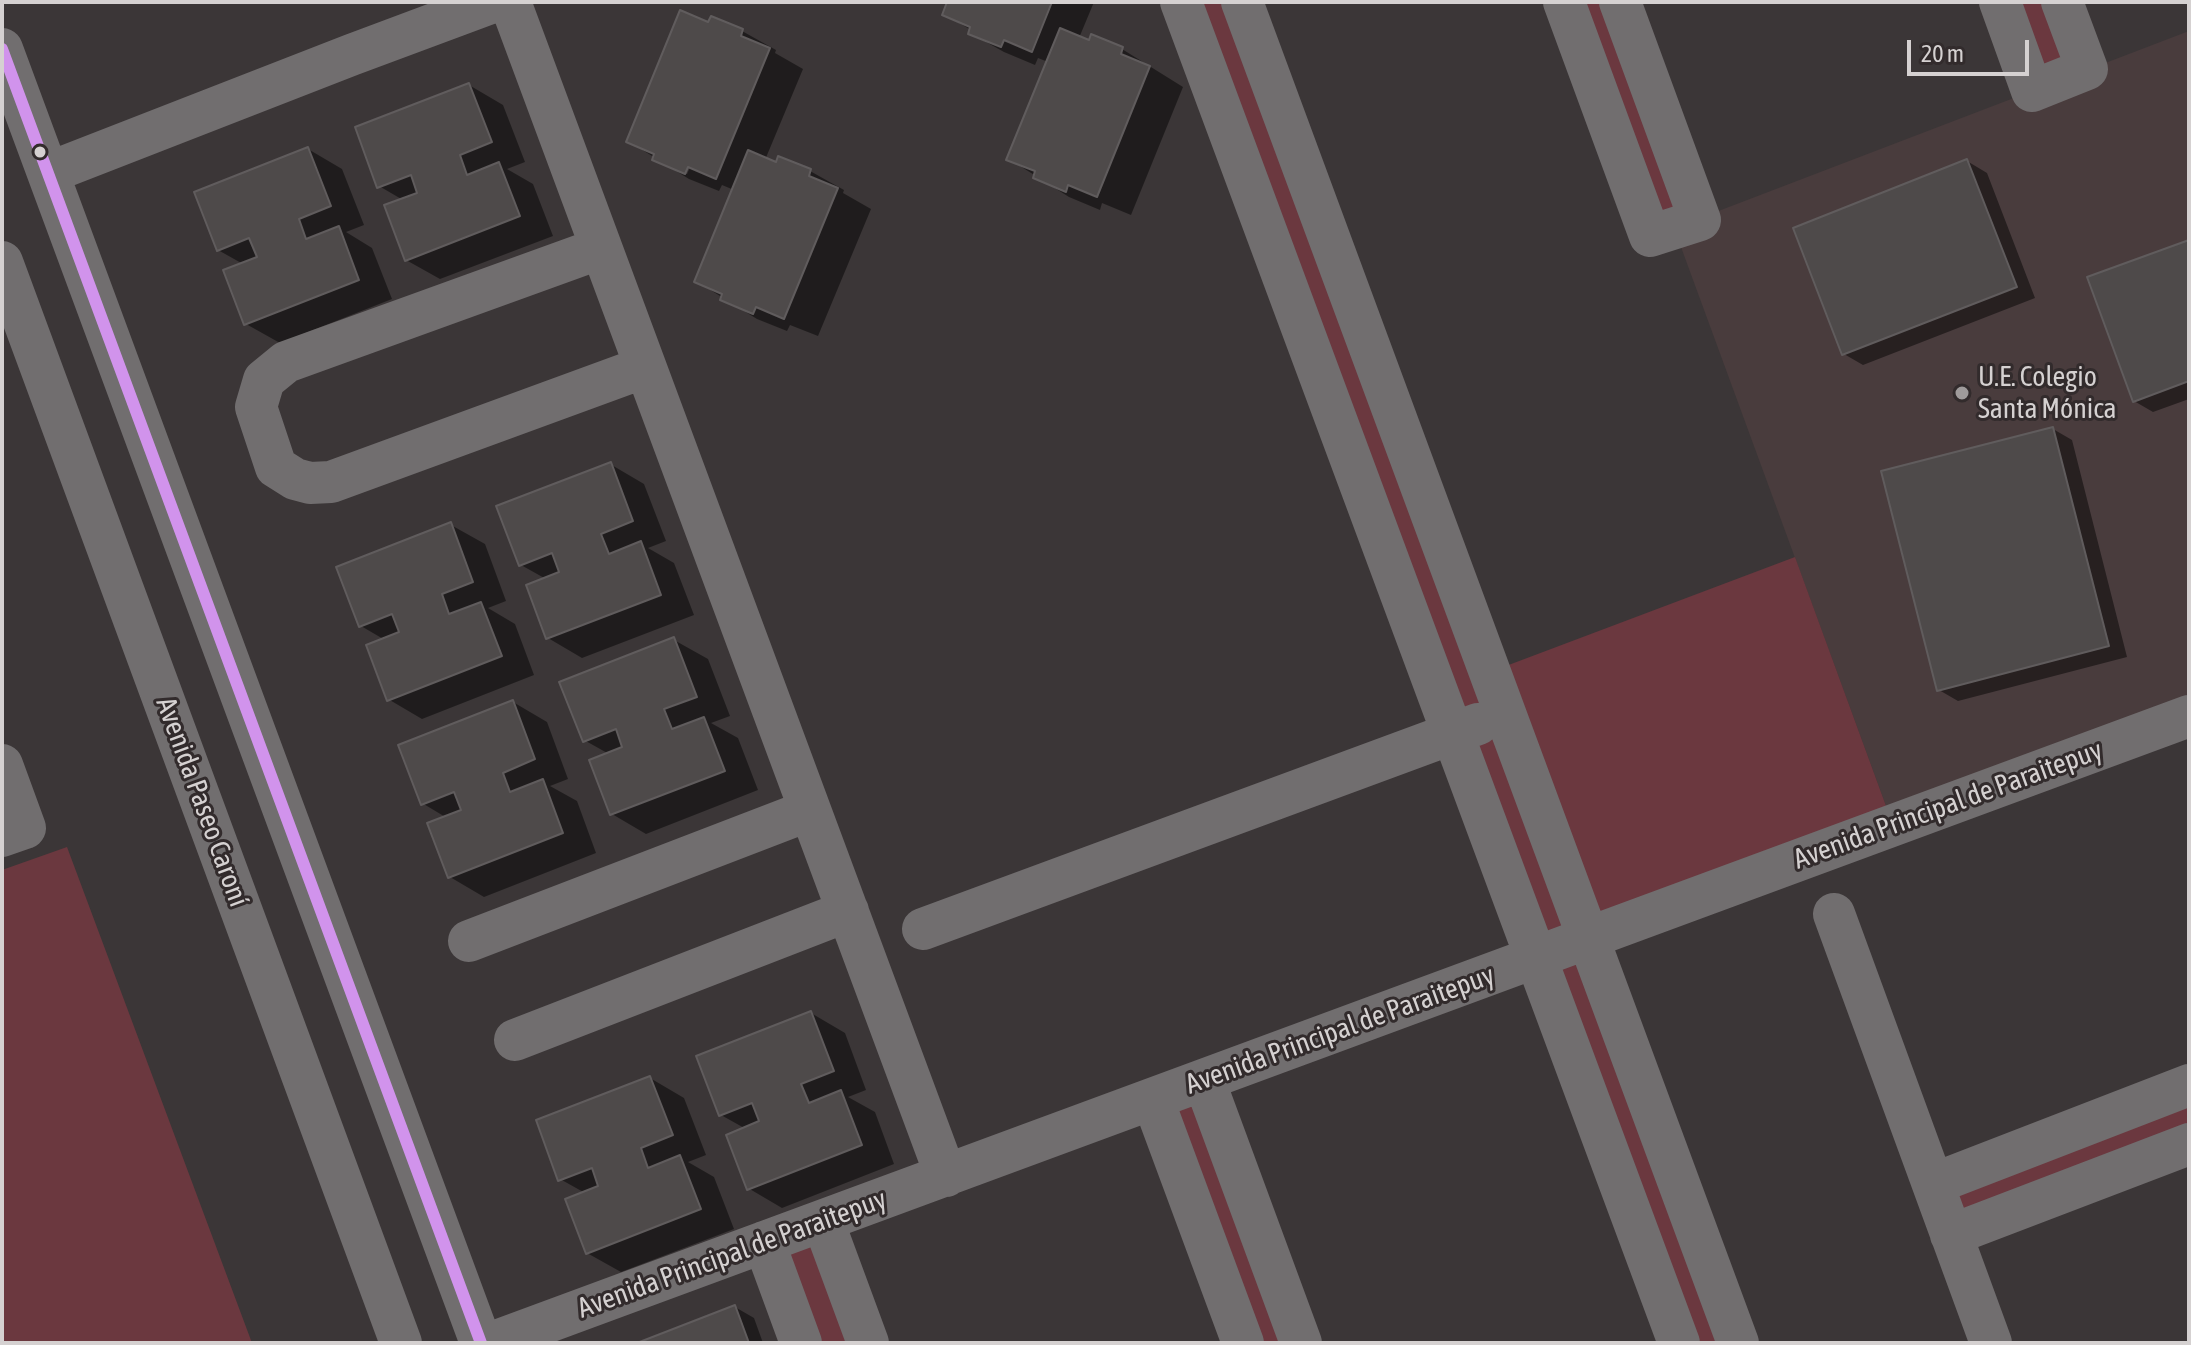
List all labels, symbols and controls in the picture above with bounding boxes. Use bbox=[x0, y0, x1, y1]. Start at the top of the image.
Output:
scale bar bbox=[1911, 24, 2033, 74]
text: 20 m bbox=[1921, 40, 1964, 67]
unlabelled marker bbox=[32, 144, 48, 160]
place label: U.E. Colegio Santa Mónica bbox=[1978, 360, 2117, 426]
marker: U.E. Colegio Santa Mónica bbox=[1953, 384, 1971, 402]
street label: Avenida Paseo Caroní bbox=[149, 693, 255, 911]
street label: Avenida Principal de Paraitepuy bbox=[1789, 733, 2107, 877]
street label: Avenida Principal de Paraitepuy bbox=[1181, 958, 1499, 1102]
street label: Avenida Principal de Paraitepuy bbox=[573, 1182, 891, 1326]

